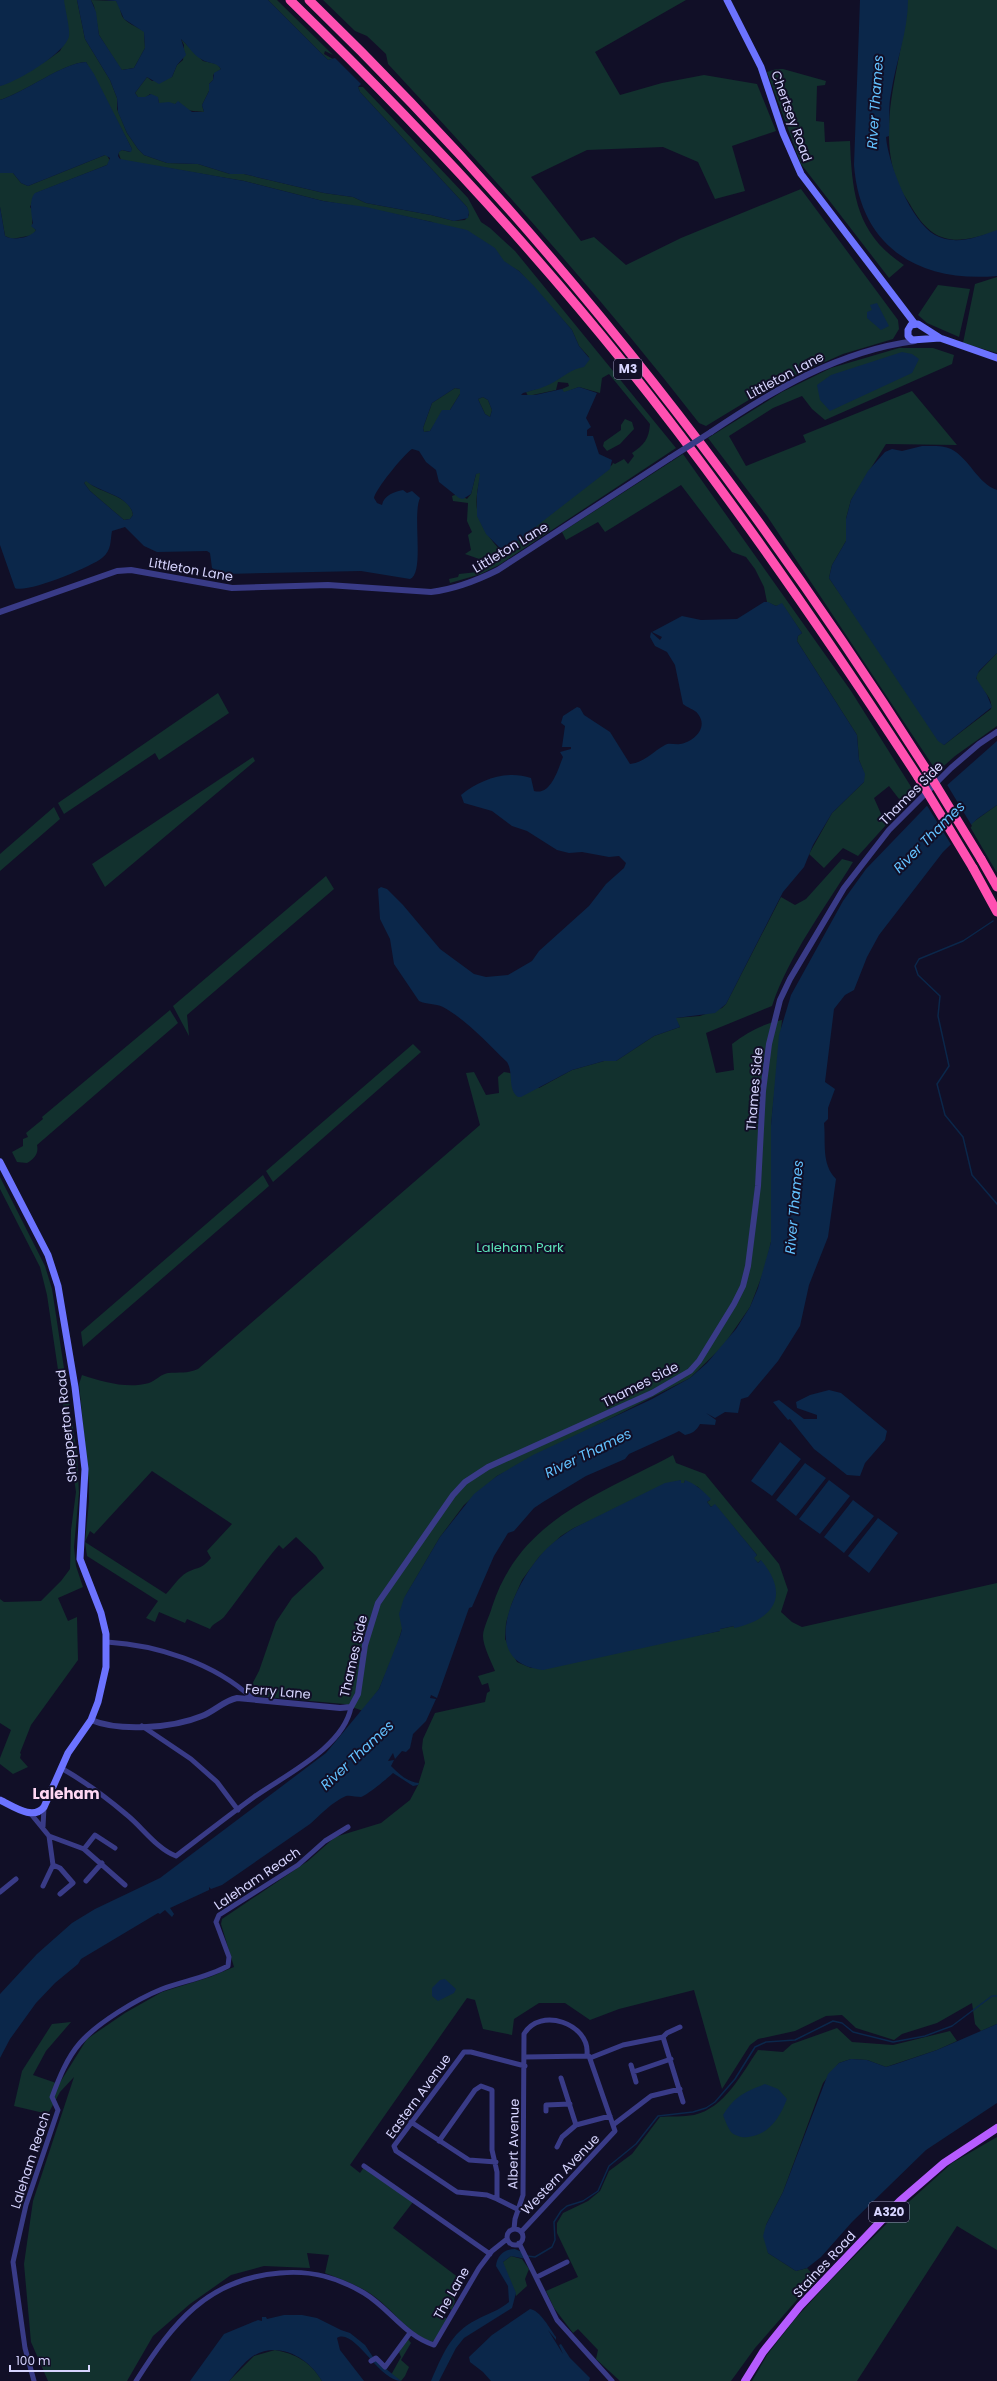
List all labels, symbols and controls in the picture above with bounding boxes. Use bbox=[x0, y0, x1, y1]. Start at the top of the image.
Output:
water label: River Thames bbox=[862, 54, 888, 150]
street label: Chertsey Road bbox=[766, 68, 817, 164]
street label: Littleton Lane bbox=[743, 347, 827, 404]
road number: M3 bbox=[614, 359, 642, 379]
street label: Littleton Lane bbox=[469, 517, 552, 578]
street label: Littleton Lane bbox=[147, 553, 235, 586]
street label: Thames Side bbox=[875, 757, 948, 830]
water label: River Thames bbox=[889, 797, 969, 877]
street label: Thames Side bbox=[741, 1047, 768, 1131]
water label: River Thames bbox=[780, 1159, 808, 1255]
park label: Laleham Park bbox=[476, 1238, 564, 1257]
street label: Thames Side bbox=[599, 1357, 682, 1412]
street label: Shepperton Road bbox=[51, 1369, 82, 1483]
water label: River Thames bbox=[541, 1423, 635, 1483]
street label: Thames Side bbox=[335, 1613, 372, 1699]
street label: Ferry Lane bbox=[244, 1679, 312, 1704]
water label: River Thames bbox=[316, 1716, 398, 1794]
district label: Laleham bbox=[32, 1783, 100, 1804]
street label: Laleham Reach bbox=[210, 1842, 304, 1914]
street label: Eastern Avenue bbox=[381, 2050, 456, 2143]
street label: Albert Avenue bbox=[503, 2099, 524, 2190]
street label: Laleham Reach bbox=[6, 2109, 55, 2211]
street label: Western Avenue bbox=[517, 2130, 604, 2219]
road number: A320 bbox=[869, 2202, 909, 2222]
street label: Staines Road bbox=[789, 2227, 860, 2302]
street label: The Lane bbox=[429, 2264, 474, 2323]
scale bar bbox=[10, 2347, 89, 2373]
text: 100 m bbox=[16, 2352, 50, 2369]

